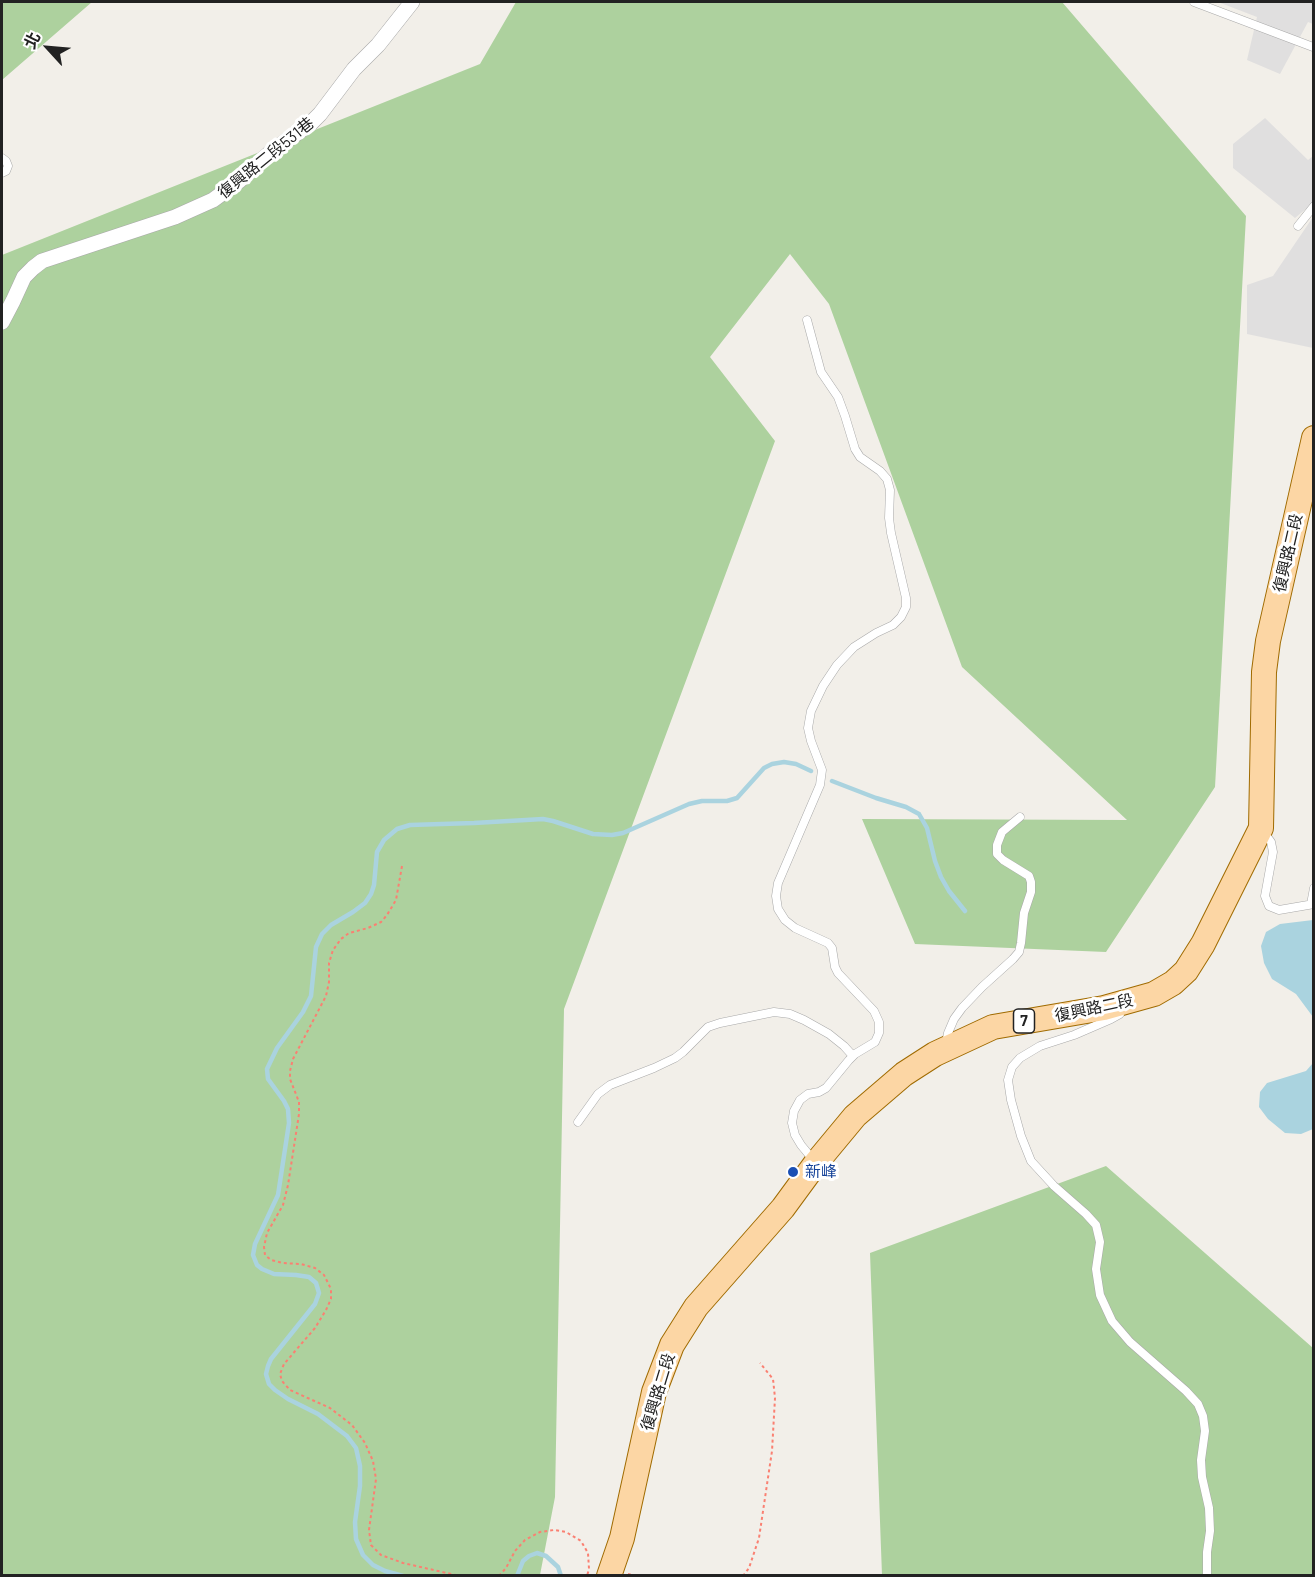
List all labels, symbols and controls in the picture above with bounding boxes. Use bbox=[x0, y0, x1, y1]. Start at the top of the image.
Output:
north arrow bbox=[18, 18, 78, 78]
text: 北 bbox=[19, 29, 43, 51]
street label: 復興路二段531巷 bbox=[214, 113, 318, 203]
street label: 復興路二段 bbox=[1270, 512, 1306, 594]
street label: 復興路二段 bbox=[1053, 990, 1135, 1026]
road number: 7 bbox=[1014, 1009, 1034, 1033]
place label: 新峰 bbox=[805, 1162, 837, 1182]
marker: 新峰 bbox=[786, 1165, 800, 1179]
street label: 復興路二段 bbox=[637, 1351, 679, 1433]

